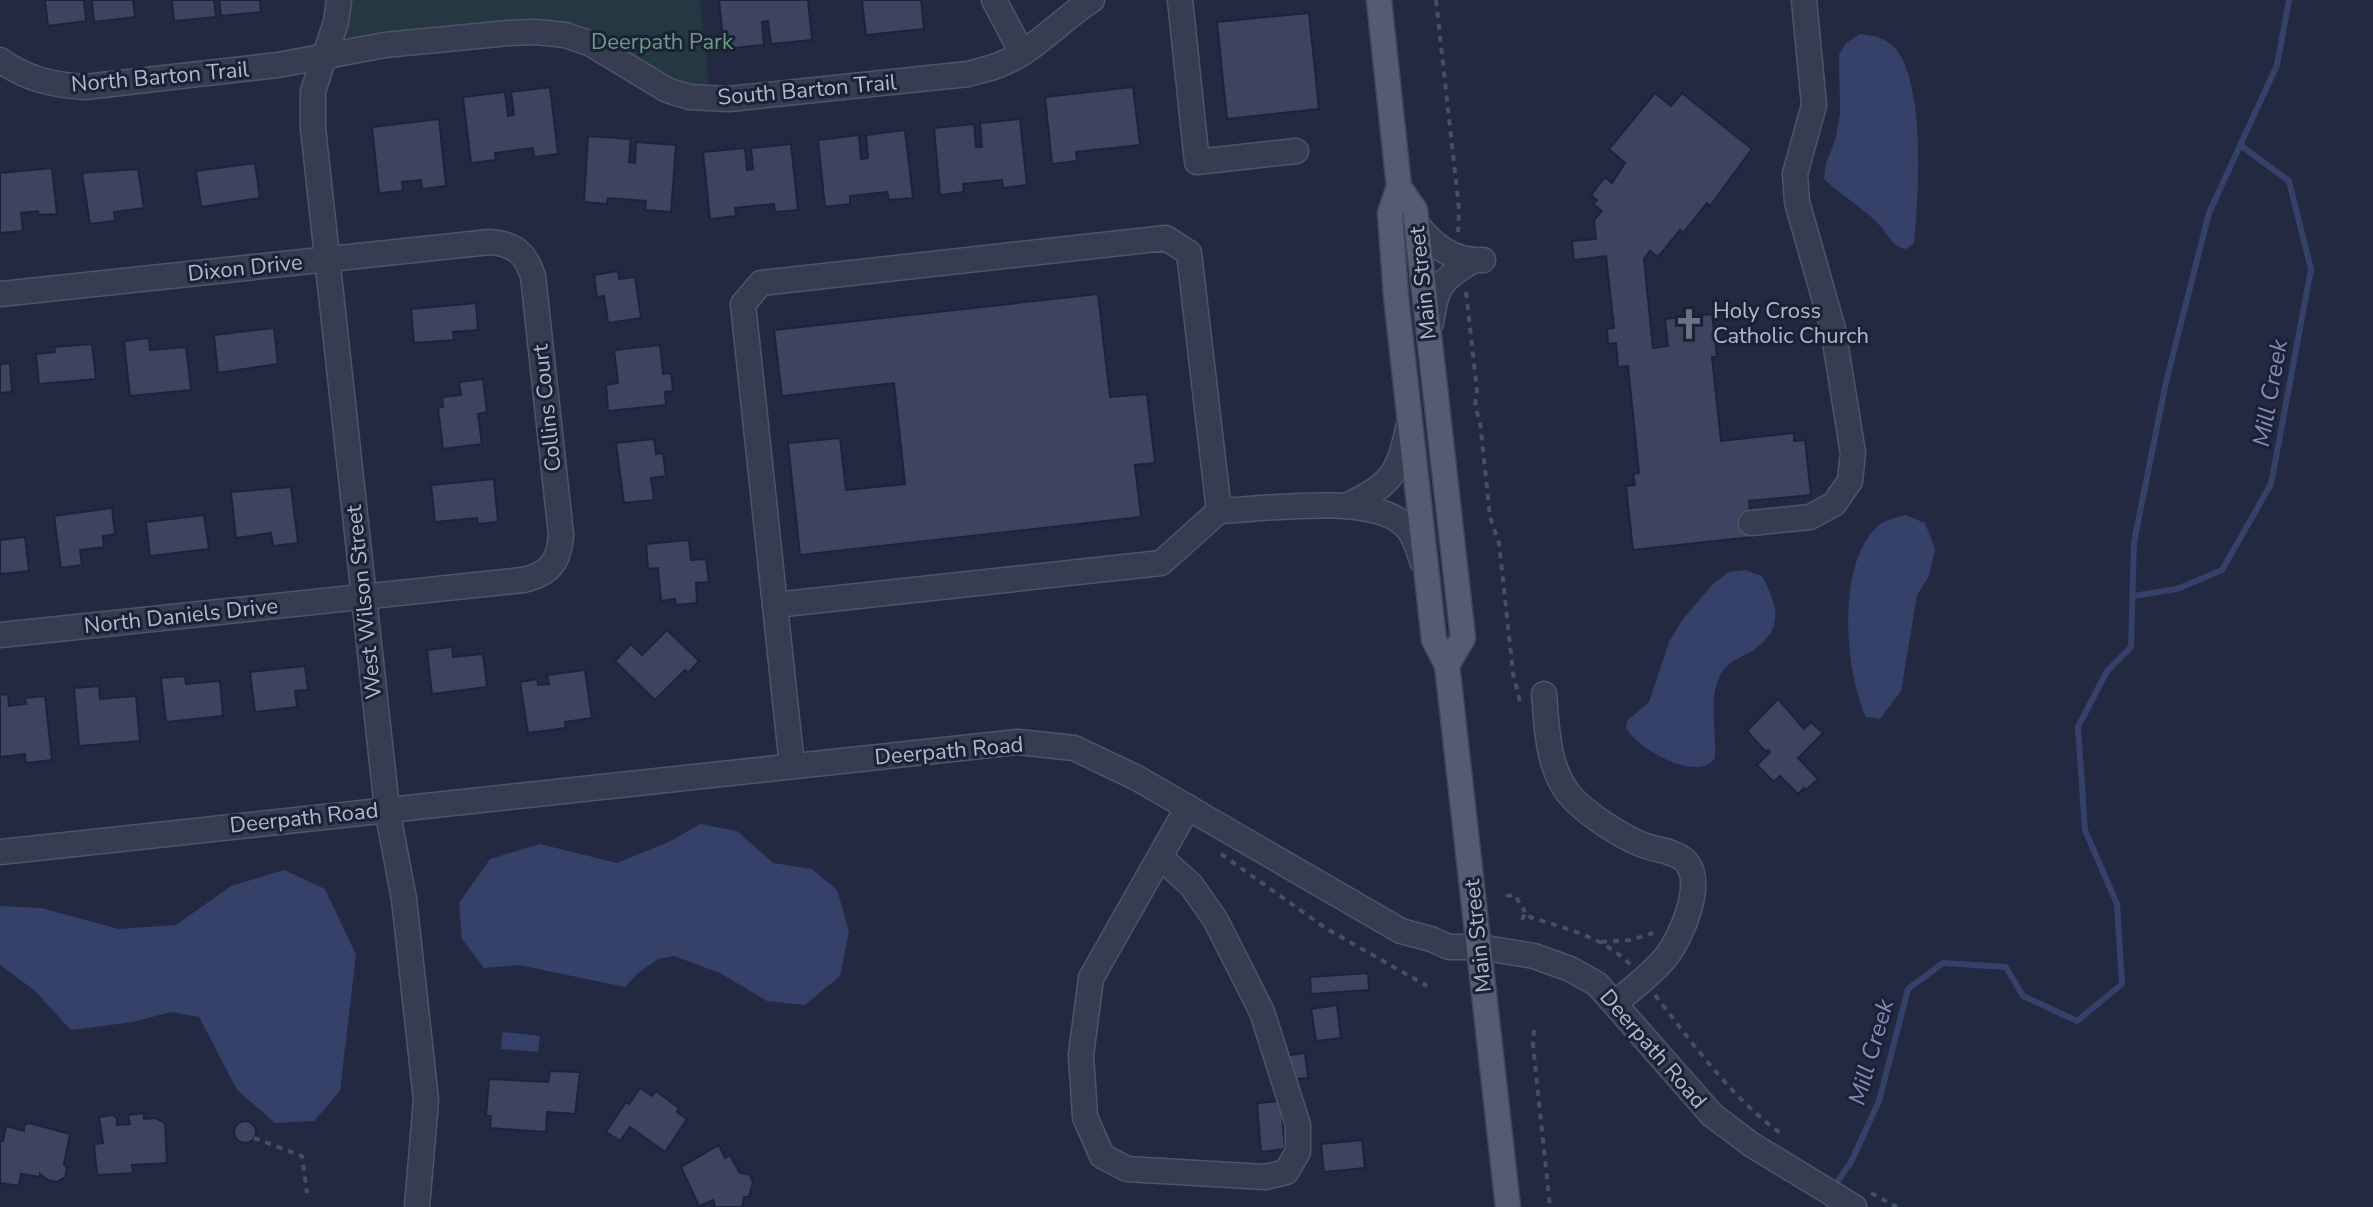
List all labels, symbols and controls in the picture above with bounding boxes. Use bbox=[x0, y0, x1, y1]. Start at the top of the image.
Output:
park label: Deerpath Park bbox=[591, 27, 734, 57]
street label: North Barton Trail bbox=[70, 54, 251, 100]
street label: South Barton Trail bbox=[716, 67, 898, 113]
street label: Main Street bbox=[1402, 225, 1444, 341]
street label: Dixon Drive bbox=[186, 247, 304, 289]
place label: Holy Cross Catholic Church bbox=[1713, 296, 1869, 351]
church icon: Holy Cross Catholic Church bbox=[1672, 307, 1706, 341]
water label: Mill Creek bbox=[2245, 336, 2295, 449]
street label: Collins Court bbox=[525, 343, 569, 473]
street label: West Wilson Street bbox=[339, 503, 389, 701]
street label: North Daniels Drive bbox=[82, 591, 280, 641]
street label: Deerpath Road bbox=[873, 730, 1025, 772]
street label: Deerpath Road bbox=[228, 795, 380, 841]
street label: Main Street bbox=[1457, 878, 1499, 994]
street label: Deerpath Road bbox=[1593, 983, 1713, 1115]
water label: Mill Creek bbox=[1841, 994, 1902, 1109]

